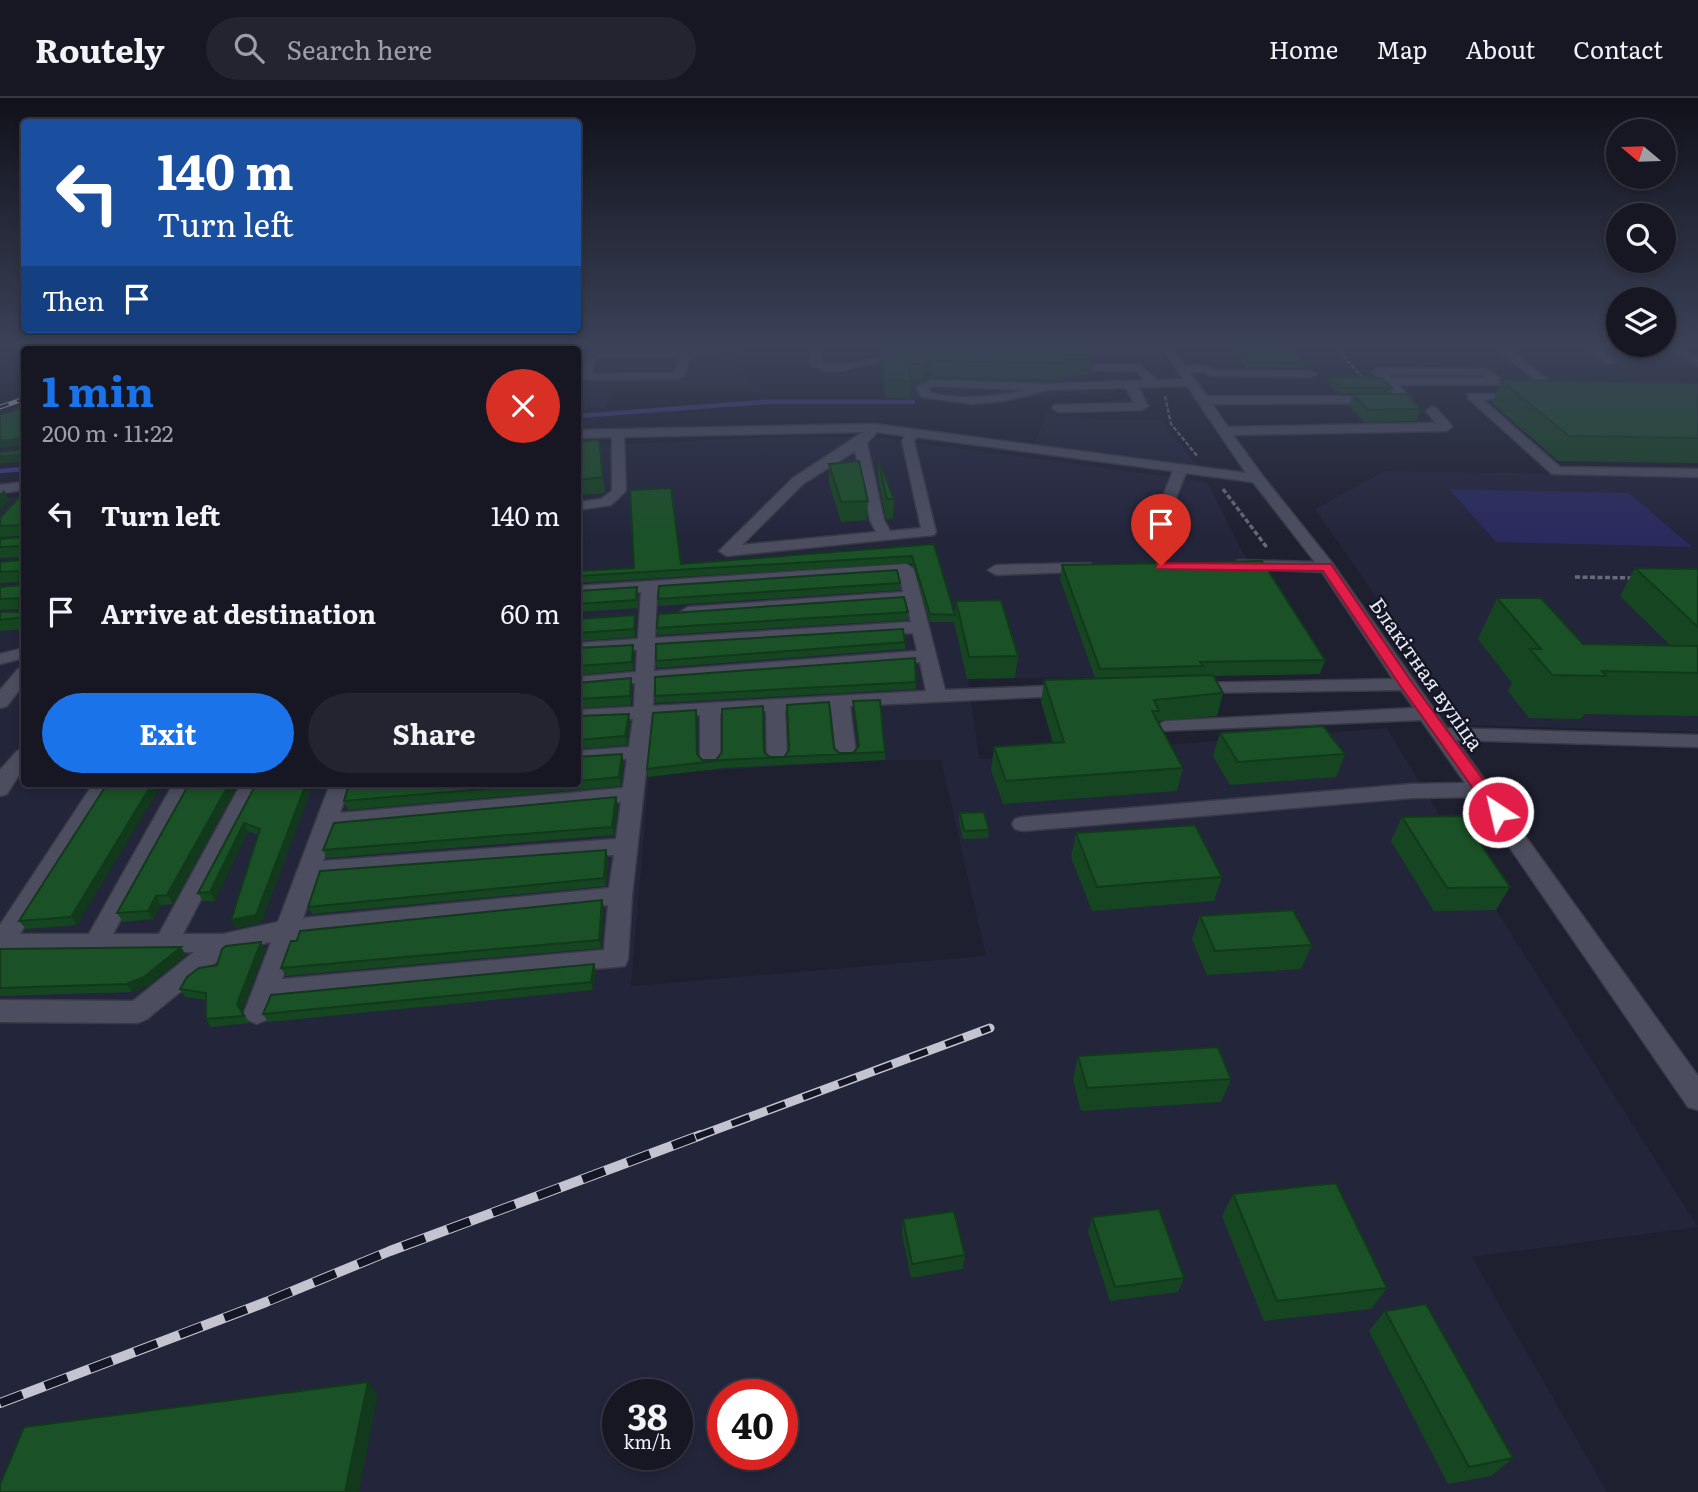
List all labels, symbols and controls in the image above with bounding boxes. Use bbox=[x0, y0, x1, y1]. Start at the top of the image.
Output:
search box bbox=[206, 17, 696, 80]
text: Routely bbox=[35, 24, 164, 73]
icon: search bbox=[230, 29, 268, 67]
text: Search here bbox=[286, 29, 432, 68]
text: Home bbox=[1269, 31, 1338, 66]
text: Map bbox=[1376, 31, 1427, 66]
text: About bbox=[1465, 31, 1535, 66]
text: Contact bbox=[1573, 31, 1663, 66]
north arrow bbox=[1606, 119, 1676, 189]
map controls bbox=[1606, 119, 1676, 357]
text: 140 m bbox=[157, 132, 294, 205]
icon: left bbox=[42, 147, 133, 238]
text: Turn left bbox=[157, 199, 294, 247]
button: search bbox=[1606, 203, 1676, 273]
text: Then bbox=[42, 280, 104, 319]
icon: arrive bbox=[118, 280, 156, 318]
button: layers bbox=[1606, 287, 1676, 357]
text: 1 min bbox=[42, 358, 154, 420]
button: close bbox=[486, 369, 560, 443]
text: 200 m · 11:22 bbox=[42, 415, 174, 449]
pin bbox=[1131, 494, 1191, 566]
icon: left bbox=[42, 495, 80, 533]
text: Turn left bbox=[101, 495, 220, 534]
text: 140 m bbox=[491, 495, 560, 534]
icon: arrive bbox=[1142, 505, 1180, 543]
street label: Блакітная вуліца bbox=[1363, 590, 1493, 757]
icon: arrive bbox=[42, 593, 80, 631]
text: Arrive at destination bbox=[101, 593, 376, 632]
text: 60 m bbox=[501, 593, 560, 632]
button: Exit bbox=[42, 693, 294, 773]
button: Share bbox=[308, 693, 560, 773]
position arrow bbox=[1461, 775, 1535, 849]
speed limit sign: 40 bbox=[707, 1379, 798, 1470]
text: 38 bbox=[627, 1389, 668, 1441]
text: km/h bbox=[624, 1428, 671, 1455]

